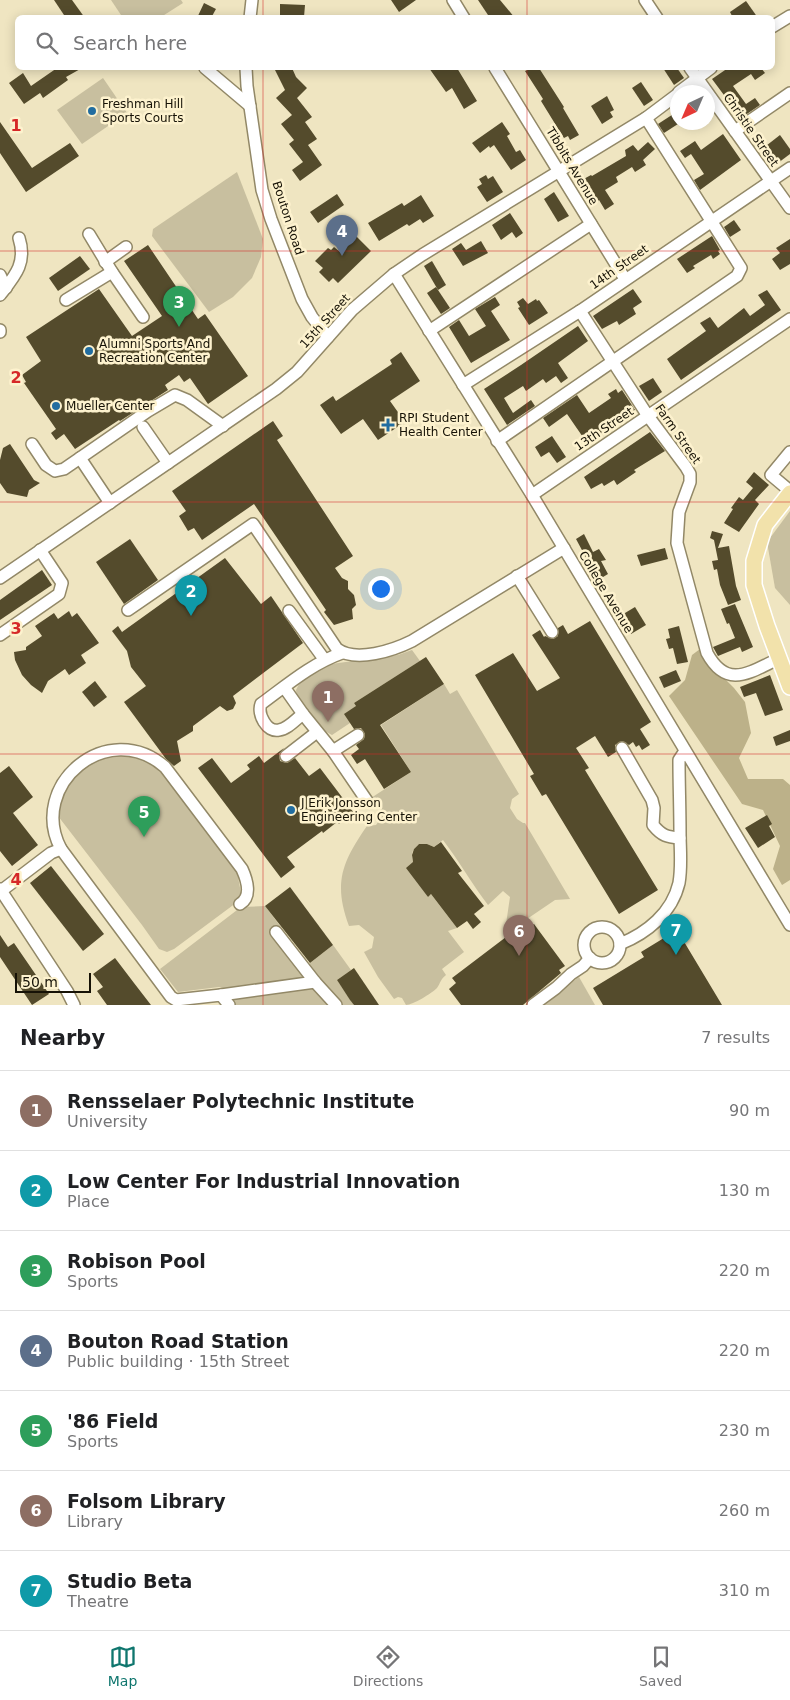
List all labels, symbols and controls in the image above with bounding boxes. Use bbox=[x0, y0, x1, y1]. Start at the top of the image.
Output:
search box bbox=[15, 15, 775, 70]
icon: search bbox=[33, 29, 61, 57]
text: Search here bbox=[73, 32, 187, 54]
north arrow bbox=[670, 85, 715, 130]
street label: Christie Street bbox=[721, 91, 782, 170]
place label: Freshman Hill Sports Courts bbox=[102, 97, 184, 125]
marker: Freshman Hill Sports Courts bbox=[86, 105, 98, 117]
text: 1 bbox=[10, 116, 22, 135]
street label: Tibbits Avenue bbox=[543, 124, 601, 207]
street label: Bouton Road bbox=[269, 179, 307, 257]
pin: 4 bbox=[326, 215, 358, 256]
street label: 14th Street bbox=[587, 242, 651, 292]
pin: 3 bbox=[163, 286, 195, 327]
street label: 15th Street bbox=[297, 291, 353, 351]
place label: Alumni Sports And Recreation Center bbox=[99, 337, 210, 365]
marker: Alumni Sports And Recreation Center bbox=[83, 345, 95, 357]
text: 2 bbox=[10, 368, 22, 387]
place label: Mueller Center bbox=[66, 399, 155, 413]
marker: Mueller Center bbox=[50, 400, 62, 412]
street label: Farm Street bbox=[652, 401, 704, 467]
street label: 13th Street bbox=[572, 404, 636, 454]
place label: RPI Student Health Center bbox=[399, 411, 483, 439]
marker: RPI Student Health Center bbox=[381, 418, 395, 432]
street label: College Avenue bbox=[576, 548, 636, 636]
pin: 2 bbox=[175, 575, 207, 616]
your location bbox=[368, 576, 394, 602]
text: 3 bbox=[10, 619, 22, 638]
pin: 1 bbox=[312, 681, 344, 722]
pin: 5 bbox=[128, 796, 160, 837]
place label: J Erik Jonsson Engineering Center bbox=[300, 796, 417, 824]
marker: J Erik Jonsson Engineering Center bbox=[285, 804, 297, 816]
text: 4 bbox=[10, 870, 22, 889]
pin: 7 bbox=[660, 914, 692, 955]
pin: 6 bbox=[503, 915, 535, 956]
scale bar bbox=[15, 970, 91, 993]
text: 50 m bbox=[22, 974, 58, 990]
text: Nearby bbox=[20, 1026, 105, 1050]
text: 7 results bbox=[701, 1028, 770, 1047]
text: Rensselaer Polytechnic Institute bbox=[67, 1090, 414, 1112]
text: 1 bbox=[30, 1101, 42, 1120]
text: 90 m bbox=[729, 1101, 770, 1120]
text: University bbox=[67, 1112, 148, 1131]
text: Low Center For Industrial Innovation bbox=[67, 1170, 460, 1192]
text: 2 bbox=[30, 1181, 42, 1200]
text: 130 m bbox=[719, 1181, 770, 1200]
text: Place bbox=[67, 1192, 110, 1211]
text: Robison Pool bbox=[67, 1250, 206, 1272]
text: 3 bbox=[30, 1261, 42, 1280]
text: 220 m bbox=[719, 1261, 770, 1280]
text: Sports bbox=[67, 1272, 118, 1291]
text: Bouton Road Station bbox=[67, 1330, 289, 1352]
text: 4 bbox=[30, 1341, 42, 1360]
text: 220 m bbox=[719, 1341, 770, 1360]
text: Public building · 15th Street bbox=[67, 1352, 289, 1371]
text: '86 Field bbox=[67, 1410, 158, 1432]
text: 5 bbox=[30, 1421, 42, 1440]
text: 230 m bbox=[719, 1421, 770, 1440]
text: Sports bbox=[67, 1432, 118, 1451]
text: Folsom Library bbox=[67, 1490, 226, 1512]
text: 6 bbox=[30, 1501, 42, 1520]
text: 260 m bbox=[719, 1501, 770, 1520]
text: Library bbox=[67, 1512, 123, 1531]
text: Studio Beta bbox=[67, 1570, 192, 1592]
text: 7 bbox=[30, 1581, 42, 1600]
text: 310 m bbox=[719, 1581, 770, 1600]
text: Theatre bbox=[67, 1592, 129, 1611]
tab: Map bbox=[108, 1643, 137, 1689]
tab: Directions bbox=[353, 1643, 423, 1689]
tab: Saved bbox=[639, 1643, 682, 1689]

